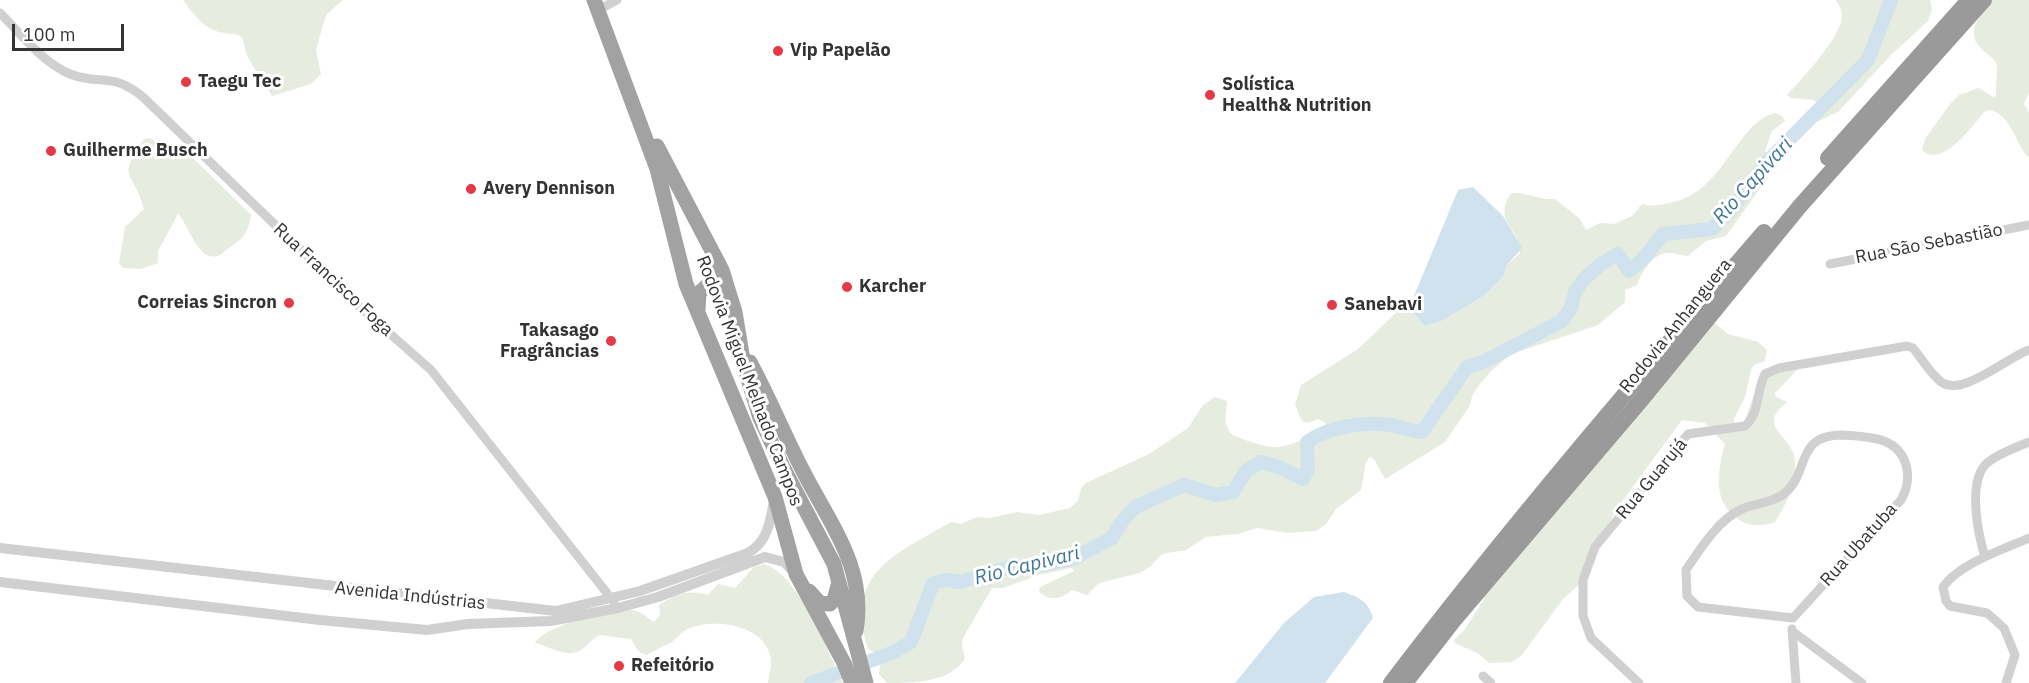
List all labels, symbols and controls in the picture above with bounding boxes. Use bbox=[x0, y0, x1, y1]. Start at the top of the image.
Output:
scale bar bbox=[15, 12, 128, 50]
text: 100 m bbox=[23, 23, 75, 46]
place label: Vip Papelão bbox=[790, 40, 891, 62]
marker: Vip Papelão bbox=[771, 44, 785, 58]
place label: Taegu Tec bbox=[198, 71, 281, 93]
place label: Solística Health& Nutrition bbox=[1222, 74, 1372, 116]
marker: Taegu Tec bbox=[179, 75, 193, 89]
marker: Solística Health& Nutrition bbox=[1203, 88, 1217, 102]
water label: Rio Capivari bbox=[1708, 133, 1798, 229]
place label: Guilherme Busch bbox=[63, 140, 208, 162]
marker: Guilherme Busch bbox=[44, 144, 58, 158]
place label: Avery Dennison bbox=[483, 178, 615, 200]
marker: Avery Dennison bbox=[464, 182, 478, 196]
street label: Rua Francisco Foga bbox=[269, 219, 397, 341]
street label: Rua São Sebastião bbox=[1854, 219, 2004, 269]
street label: Rodovia Miguel Melhado Campos bbox=[691, 253, 807, 509]
street label: Rodovia Anhanguera bbox=[1615, 255, 1737, 397]
place label: Karcher bbox=[859, 276, 926, 298]
marker: Karcher bbox=[840, 280, 854, 294]
place label: Correias Sincron bbox=[137, 292, 277, 314]
place label: Sanebavi bbox=[1344, 294, 1422, 316]
marker: Correias Sincron bbox=[282, 296, 296, 310]
marker: Sanebavi bbox=[1325, 298, 1339, 312]
place label: Takasago Fragrâncias bbox=[500, 320, 599, 362]
marker: Takasago Fragrâncias bbox=[604, 334, 618, 348]
street label: Rua Guarujá bbox=[1612, 434, 1692, 524]
street label: Rua Ubatuba bbox=[1816, 499, 1902, 591]
water label: Rio Capivari bbox=[972, 541, 1082, 591]
street label: Avenida Indústrias bbox=[334, 577, 486, 615]
place label: Refeitório bbox=[631, 655, 714, 677]
marker: Refeitório bbox=[612, 659, 626, 673]

